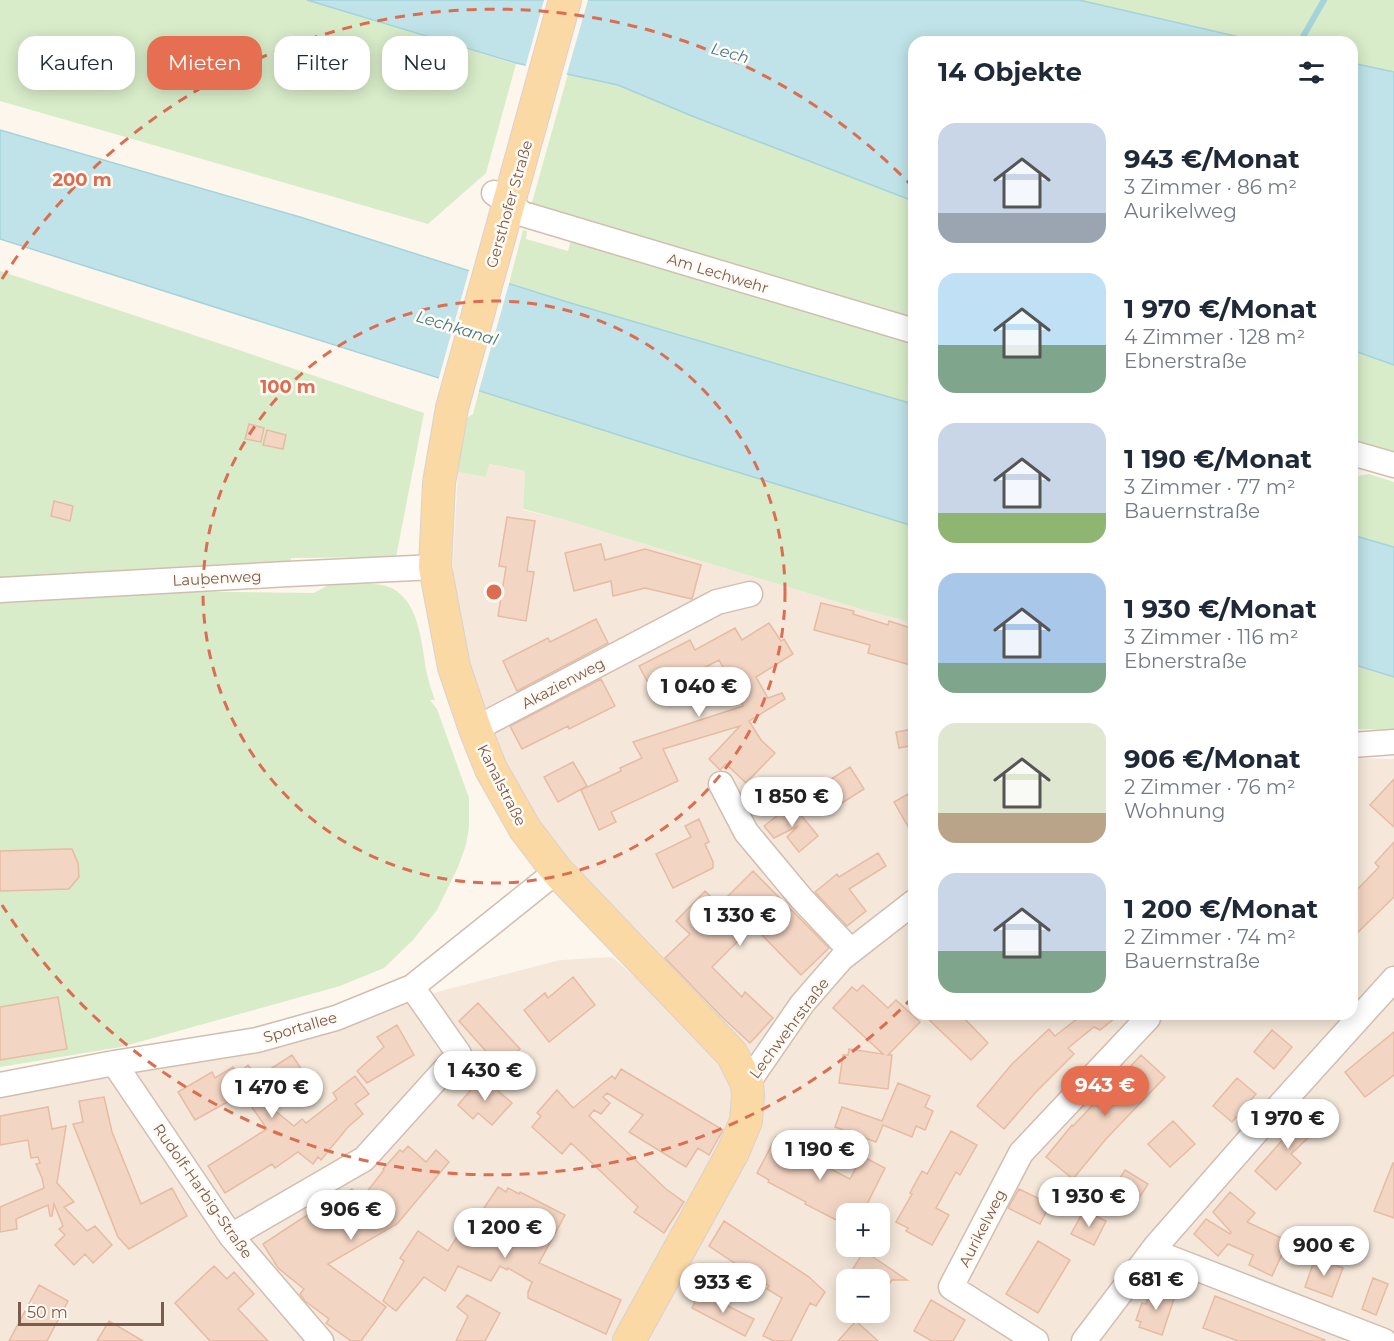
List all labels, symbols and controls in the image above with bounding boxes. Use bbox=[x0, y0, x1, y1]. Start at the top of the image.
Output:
chip: Kaufen bbox=[18, 36, 135, 90]
chip: Mieten bbox=[147, 36, 262, 90]
chip: Filter bbox=[274, 36, 370, 90]
chip: Neu bbox=[382, 36, 468, 90]
water label: Lech bbox=[709, 39, 751, 67]
text: 14 Objekte bbox=[938, 56, 1082, 88]
icon: filters bbox=[1295, 56, 1328, 89]
street label: Gersthofer Straße bbox=[482, 138, 536, 270]
text: 943 €/Monat bbox=[1124, 143, 1300, 175]
icon: home bbox=[986, 147, 1058, 219]
text: 200 m bbox=[52, 169, 112, 191]
text: 3 Zimmer · 86 m² bbox=[1124, 175, 1297, 199]
text: Aurikelweg bbox=[1124, 199, 1237, 223]
street label: Am Lechwehr bbox=[665, 249, 771, 297]
text: 1 970 €/Monat bbox=[1124, 293, 1317, 325]
icon: home bbox=[986, 297, 1058, 369]
water label: Lechkanal bbox=[414, 307, 501, 350]
text: 4 Zimmer · 128 m² bbox=[1124, 325, 1305, 349]
text: Ebnerstraße bbox=[1124, 349, 1247, 373]
text: 100 m bbox=[260, 376, 316, 398]
text: 1 190 €/Monat bbox=[1124, 443, 1312, 475]
icon: home bbox=[986, 447, 1058, 519]
text: 3 Zimmer · 77 m² bbox=[1124, 475, 1296, 499]
text: Bauernstraße bbox=[1124, 499, 1260, 523]
street label: Laubenweg bbox=[172, 566, 262, 590]
centre of rings bbox=[484, 582, 504, 602]
text: 1 930 €/Monat bbox=[1124, 593, 1317, 625]
icon: home bbox=[986, 597, 1058, 669]
text: 3 Zimmer · 116 m² bbox=[1124, 625, 1299, 649]
text: Ebnerstraße bbox=[1124, 649, 1247, 673]
street label: Akazienweg bbox=[518, 653, 608, 713]
pin: 1 040 € bbox=[644, 667, 754, 718]
text: 1 040 € bbox=[661, 674, 737, 698]
street label: Kanalstraße bbox=[473, 741, 531, 829]
text: 906 €/Monat bbox=[1124, 743, 1301, 775]
icon: home bbox=[986, 747, 1058, 819]
text: 2 Zimmer · 76 m² bbox=[1124, 775, 1296, 799]
pin: 1 850 € bbox=[737, 777, 847, 828]
text: 1 850 € bbox=[755, 784, 829, 808]
text: Wohnung bbox=[1124, 799, 1225, 823]
text: 1 200 €/Monat bbox=[1124, 893, 1318, 925]
pin: 1 330 € bbox=[685, 896, 795, 947]
icon: home bbox=[986, 897, 1058, 969]
text: 1 330 € bbox=[704, 903, 776, 927]
text: 2 Zimmer · 74 m² bbox=[1124, 925, 1296, 949]
text: Bauernstraße bbox=[1124, 949, 1260, 973]
street label: Lechwehrstraße bbox=[745, 974, 833, 1082]
street label: Sportallee bbox=[261, 1007, 339, 1047]
pin: 1 430 € bbox=[430, 1051, 540, 1102]
text: 1 430 € bbox=[448, 1058, 522, 1082]
pin: 943 € bbox=[1063, 1066, 1147, 1117]
pin: 1 470 € bbox=[217, 1068, 327, 1119]
text: 943 € bbox=[1075, 1073, 1135, 1097]
text: 1 470 € bbox=[235, 1075, 309, 1099]
pin: 1 970 € bbox=[1233, 1099, 1343, 1150]
text: 1 970 € bbox=[1251, 1106, 1325, 1130]
street label: Rudolf-Harbig-Straße bbox=[149, 1120, 257, 1262]
pin: 1 190 € bbox=[765, 1130, 875, 1181]
text: 1 190 € bbox=[785, 1137, 855, 1161]
pin: 1 930 € bbox=[1034, 1177, 1144, 1228]
text: 1 930 € bbox=[1052, 1184, 1126, 1208]
street label: Aurikelweg bbox=[954, 1186, 1010, 1270]
pin: 906 € bbox=[309, 1190, 393, 1241]
text: 906 € bbox=[321, 1197, 381, 1221]
map controls bbox=[836, 1203, 890, 1323]
button: + bbox=[836, 1203, 890, 1257]
pin: 1 200 € bbox=[450, 1208, 560, 1259]
text: 1 200 € bbox=[468, 1215, 542, 1239]
pin: 900 € bbox=[1282, 1226, 1366, 1277]
text: 900 € bbox=[1293, 1233, 1355, 1257]
pin: 681 € bbox=[1114, 1260, 1198, 1311]
pin: 933 € bbox=[681, 1263, 765, 1314]
text: 681 € bbox=[1128, 1267, 1184, 1291]
button: − bbox=[836, 1269, 890, 1323]
text: 933 € bbox=[694, 1270, 752, 1294]
scale bar bbox=[18, 1299, 164, 1326]
text: 50 m bbox=[27, 1303, 68, 1322]

